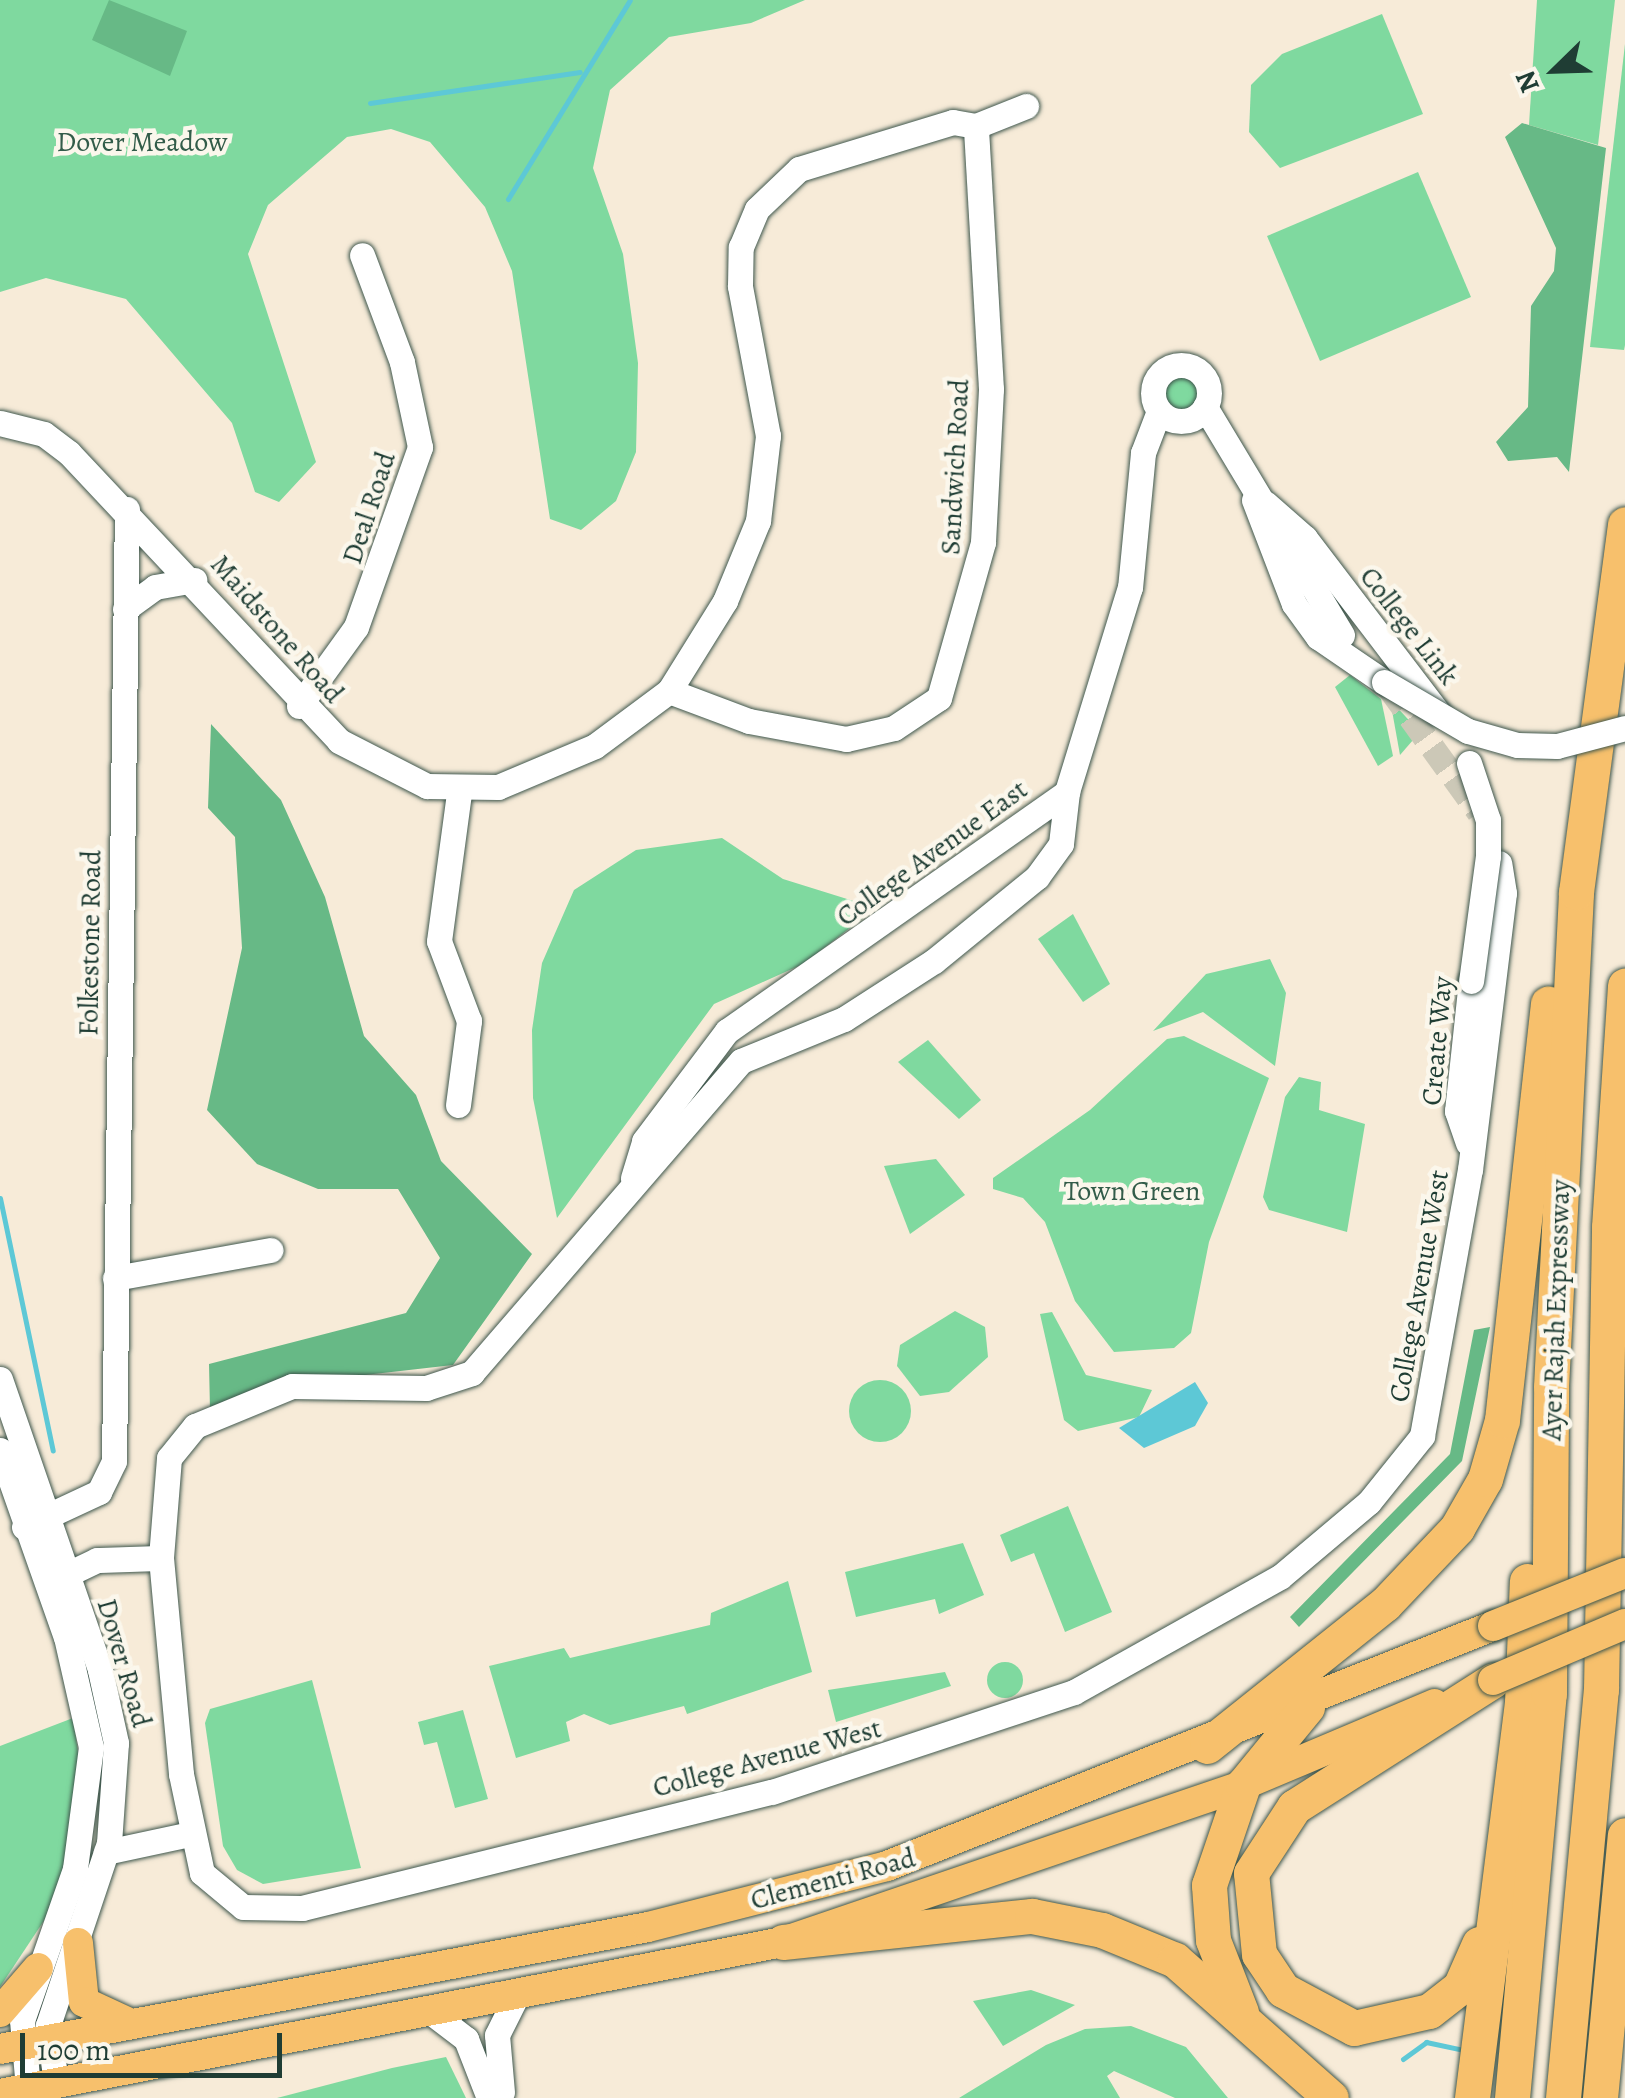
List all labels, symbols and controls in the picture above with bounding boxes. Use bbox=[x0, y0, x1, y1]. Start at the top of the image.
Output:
north arrow bbox=[1505, 20, 1605, 120]
text: N bbox=[1506, 65, 1549, 99]
park label: Dover Meadow bbox=[56, 125, 228, 159]
street label: Sandwich Road bbox=[934, 378, 976, 556]
street label: Deal Road bbox=[335, 448, 403, 568]
street label: Maidstone Road bbox=[203, 548, 351, 710]
street label: College Link bbox=[1353, 560, 1465, 692]
street label: College Avenue East bbox=[830, 773, 1034, 933]
street label: Folkestone Road bbox=[72, 850, 108, 1036]
street label: Create Way bbox=[1415, 975, 1459, 1107]
street label: College Avenue West bbox=[1382, 1167, 1456, 1405]
park label: Town Green bbox=[1064, 1174, 1200, 1208]
street label: Ayer Rajah Expressway bbox=[1535, 1179, 1577, 1441]
street label: Dover Road bbox=[90, 1595, 158, 1731]
street label: College Avenue West bbox=[649, 1711, 885, 1805]
street label: Clementi Road bbox=[747, 1841, 919, 1917]
scale bar bbox=[25, 2013, 288, 2075]
text: 100 m bbox=[37, 2030, 110, 2070]

